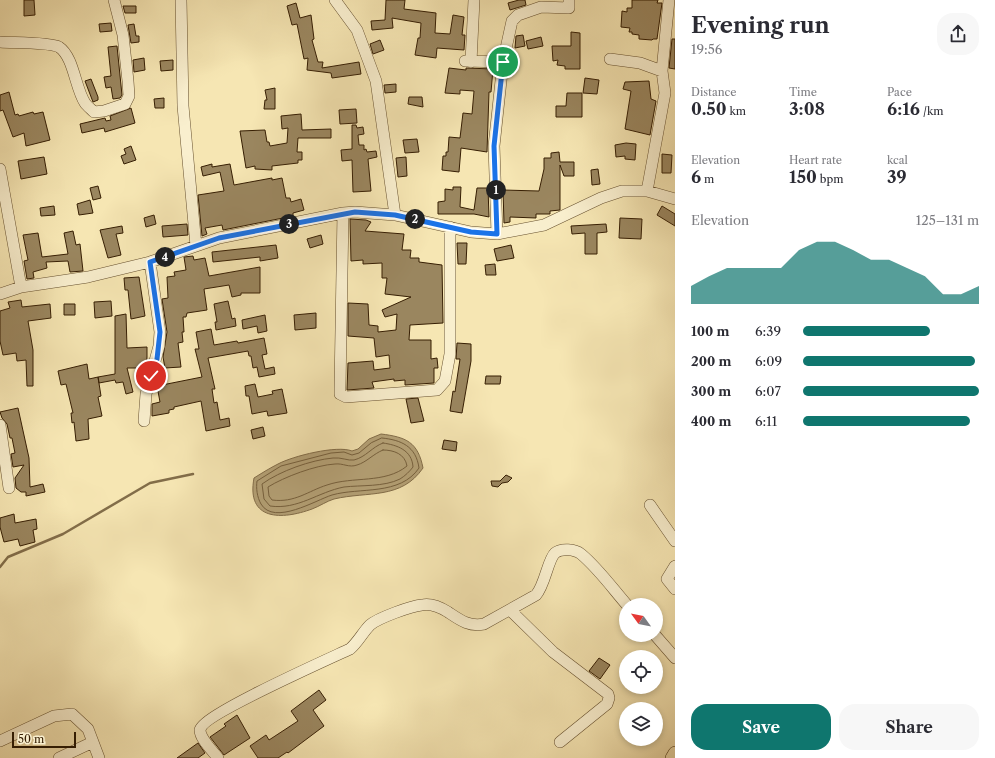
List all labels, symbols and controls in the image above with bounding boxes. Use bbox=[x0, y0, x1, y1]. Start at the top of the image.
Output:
text: Evening run bbox=[691, 12, 830, 39]
button: share bbox=[937, 13, 979, 55]
text: 19:56 bbox=[691, 41, 722, 57]
pin bbox=[486, 45, 520, 79]
icon: arrive bbox=[492, 51, 514, 73]
text: Distance bbox=[691, 85, 737, 99]
text: Time bbox=[789, 85, 817, 99]
text: Pace bbox=[887, 85, 912, 99]
text: 0.50 bbox=[691, 99, 727, 119]
text: 3:08 bbox=[789, 99, 825, 119]
text: 6:16 bbox=[887, 99, 920, 119]
text: km bbox=[727, 104, 746, 118]
text: /km bbox=[920, 104, 944, 118]
text: Elevation bbox=[691, 153, 740, 167]
text: Heart rate bbox=[789, 153, 842, 167]
text: kcal bbox=[887, 153, 908, 167]
text: 6 bbox=[691, 167, 701, 187]
text: 150 bbox=[789, 167, 817, 187]
text: 39 bbox=[887, 167, 907, 187]
text: m bbox=[701, 172, 714, 186]
text: bpm bbox=[817, 172, 843, 186]
pin: 1 bbox=[486, 180, 506, 200]
text: 1 bbox=[494, 183, 498, 197]
pin: 2 bbox=[405, 209, 425, 229]
text: 2 bbox=[412, 212, 418, 226]
text: Elevation bbox=[691, 212, 749, 228]
text: 125–131 m bbox=[916, 212, 979, 228]
pin: 3 bbox=[279, 214, 299, 234]
text: 3 bbox=[286, 217, 292, 231]
pin: 4 bbox=[155, 247, 175, 267]
text: 4 bbox=[162, 250, 168, 264]
text: 100 m bbox=[691, 323, 730, 339]
text: 6:39 bbox=[755, 323, 781, 339]
text: 200 m bbox=[691, 353, 731, 369]
text: 6:09 bbox=[755, 353, 782, 369]
pin bbox=[134, 359, 168, 393]
icon: check bbox=[140, 365, 162, 387]
text: 300 m bbox=[691, 383, 731, 399]
text: 6:07 bbox=[755, 383, 781, 399]
text: 400 m bbox=[691, 413, 731, 429]
text: 6:11 bbox=[755, 413, 777, 429]
north arrow bbox=[619, 598, 663, 642]
map controls bbox=[619, 598, 663, 746]
button: locate bbox=[619, 650, 663, 694]
button: layers bbox=[619, 702, 663, 746]
button: Save bbox=[691, 704, 831, 750]
button: Share bbox=[839, 704, 979, 750]
scale bar bbox=[12, 730, 76, 749]
text: 50 m bbox=[18, 732, 44, 746]

